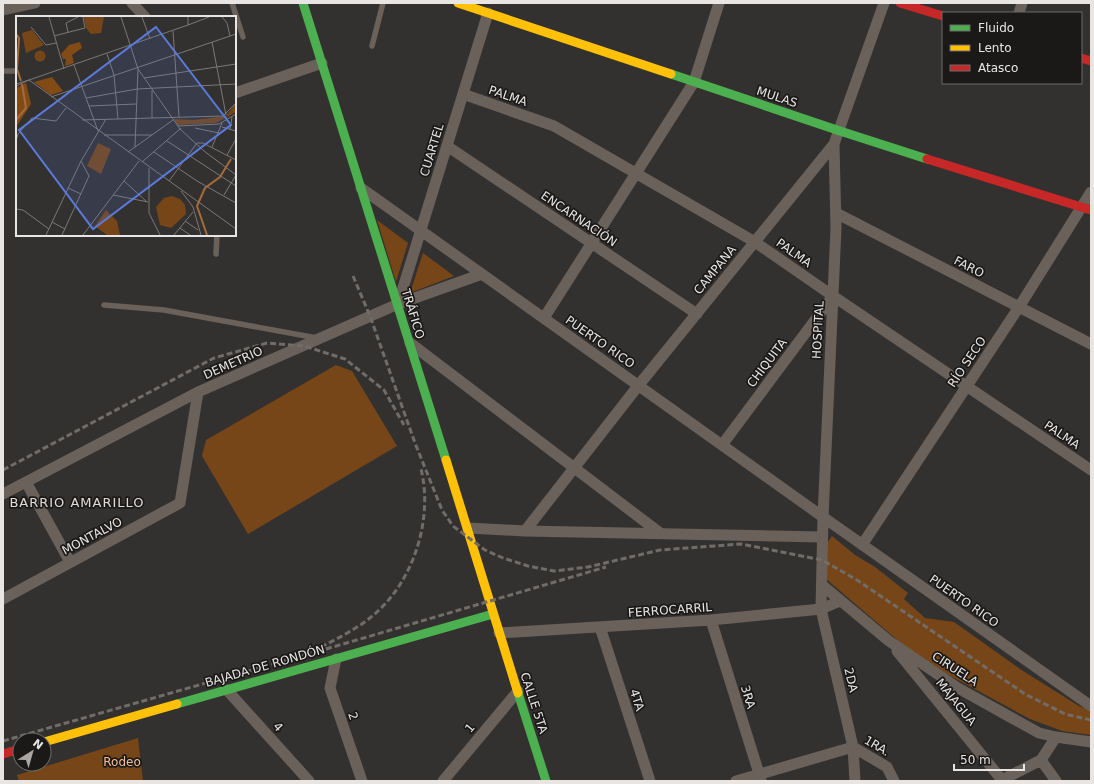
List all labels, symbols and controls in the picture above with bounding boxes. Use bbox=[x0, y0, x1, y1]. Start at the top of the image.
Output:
legend bbox=[942, 12, 1082, 84]
inset map bbox=[16, 16, 236, 236]
text: Fluido bbox=[978, 21, 1014, 35]
text: Lento bbox=[978, 41, 1012, 55]
text: Atasco bbox=[978, 61, 1018, 75]
street label: PALMA bbox=[487, 83, 530, 109]
street label: MULAS bbox=[755, 84, 799, 110]
street label: CUARTEL bbox=[417, 122, 447, 178]
street label: ENCARNACIÓN bbox=[538, 188, 620, 250]
street label: PALMA bbox=[774, 236, 815, 271]
street label: CAMPANA bbox=[691, 242, 739, 297]
street label: FARO bbox=[952, 254, 986, 280]
street label: TRÁFICO bbox=[398, 286, 428, 341]
street label: HOSPITAL bbox=[809, 300, 827, 359]
street label: PUERTO RICO bbox=[563, 313, 637, 371]
street label: RÍO SECO bbox=[944, 333, 989, 390]
street label: CHIQUITA bbox=[744, 335, 790, 390]
street label: DEMETRIO bbox=[201, 344, 265, 382]
street label: PALMA bbox=[1042, 418, 1083, 452]
district label: BARRIO AMARILLO bbox=[9, 495, 145, 510]
street label: MONTALVO bbox=[59, 514, 125, 558]
street label: PUERTO RICO bbox=[927, 572, 1001, 630]
street label: FERROCARRIL bbox=[628, 600, 713, 620]
street label: BAJADA DE RONDÓN bbox=[203, 641, 327, 690]
street label: CIRUELA bbox=[929, 649, 981, 689]
street label: 2DA bbox=[841, 666, 861, 694]
street label: CALLE 5TA bbox=[518, 671, 551, 736]
street label: MAJAGUA bbox=[933, 676, 980, 729]
street label: 3RA bbox=[738, 684, 758, 711]
street label: 4TA bbox=[627, 687, 647, 713]
street label: 2 bbox=[345, 710, 361, 722]
street label: 4 bbox=[270, 719, 286, 735]
street label: 1 bbox=[462, 721, 478, 735]
north arrow bbox=[12, 732, 52, 772]
street label: 1RA. bbox=[862, 733, 892, 759]
text: N bbox=[30, 736, 45, 752]
scale bar bbox=[954, 746, 1024, 772]
text: 50 m bbox=[960, 753, 991, 767]
park label: Rodeo bbox=[103, 755, 141, 769]

